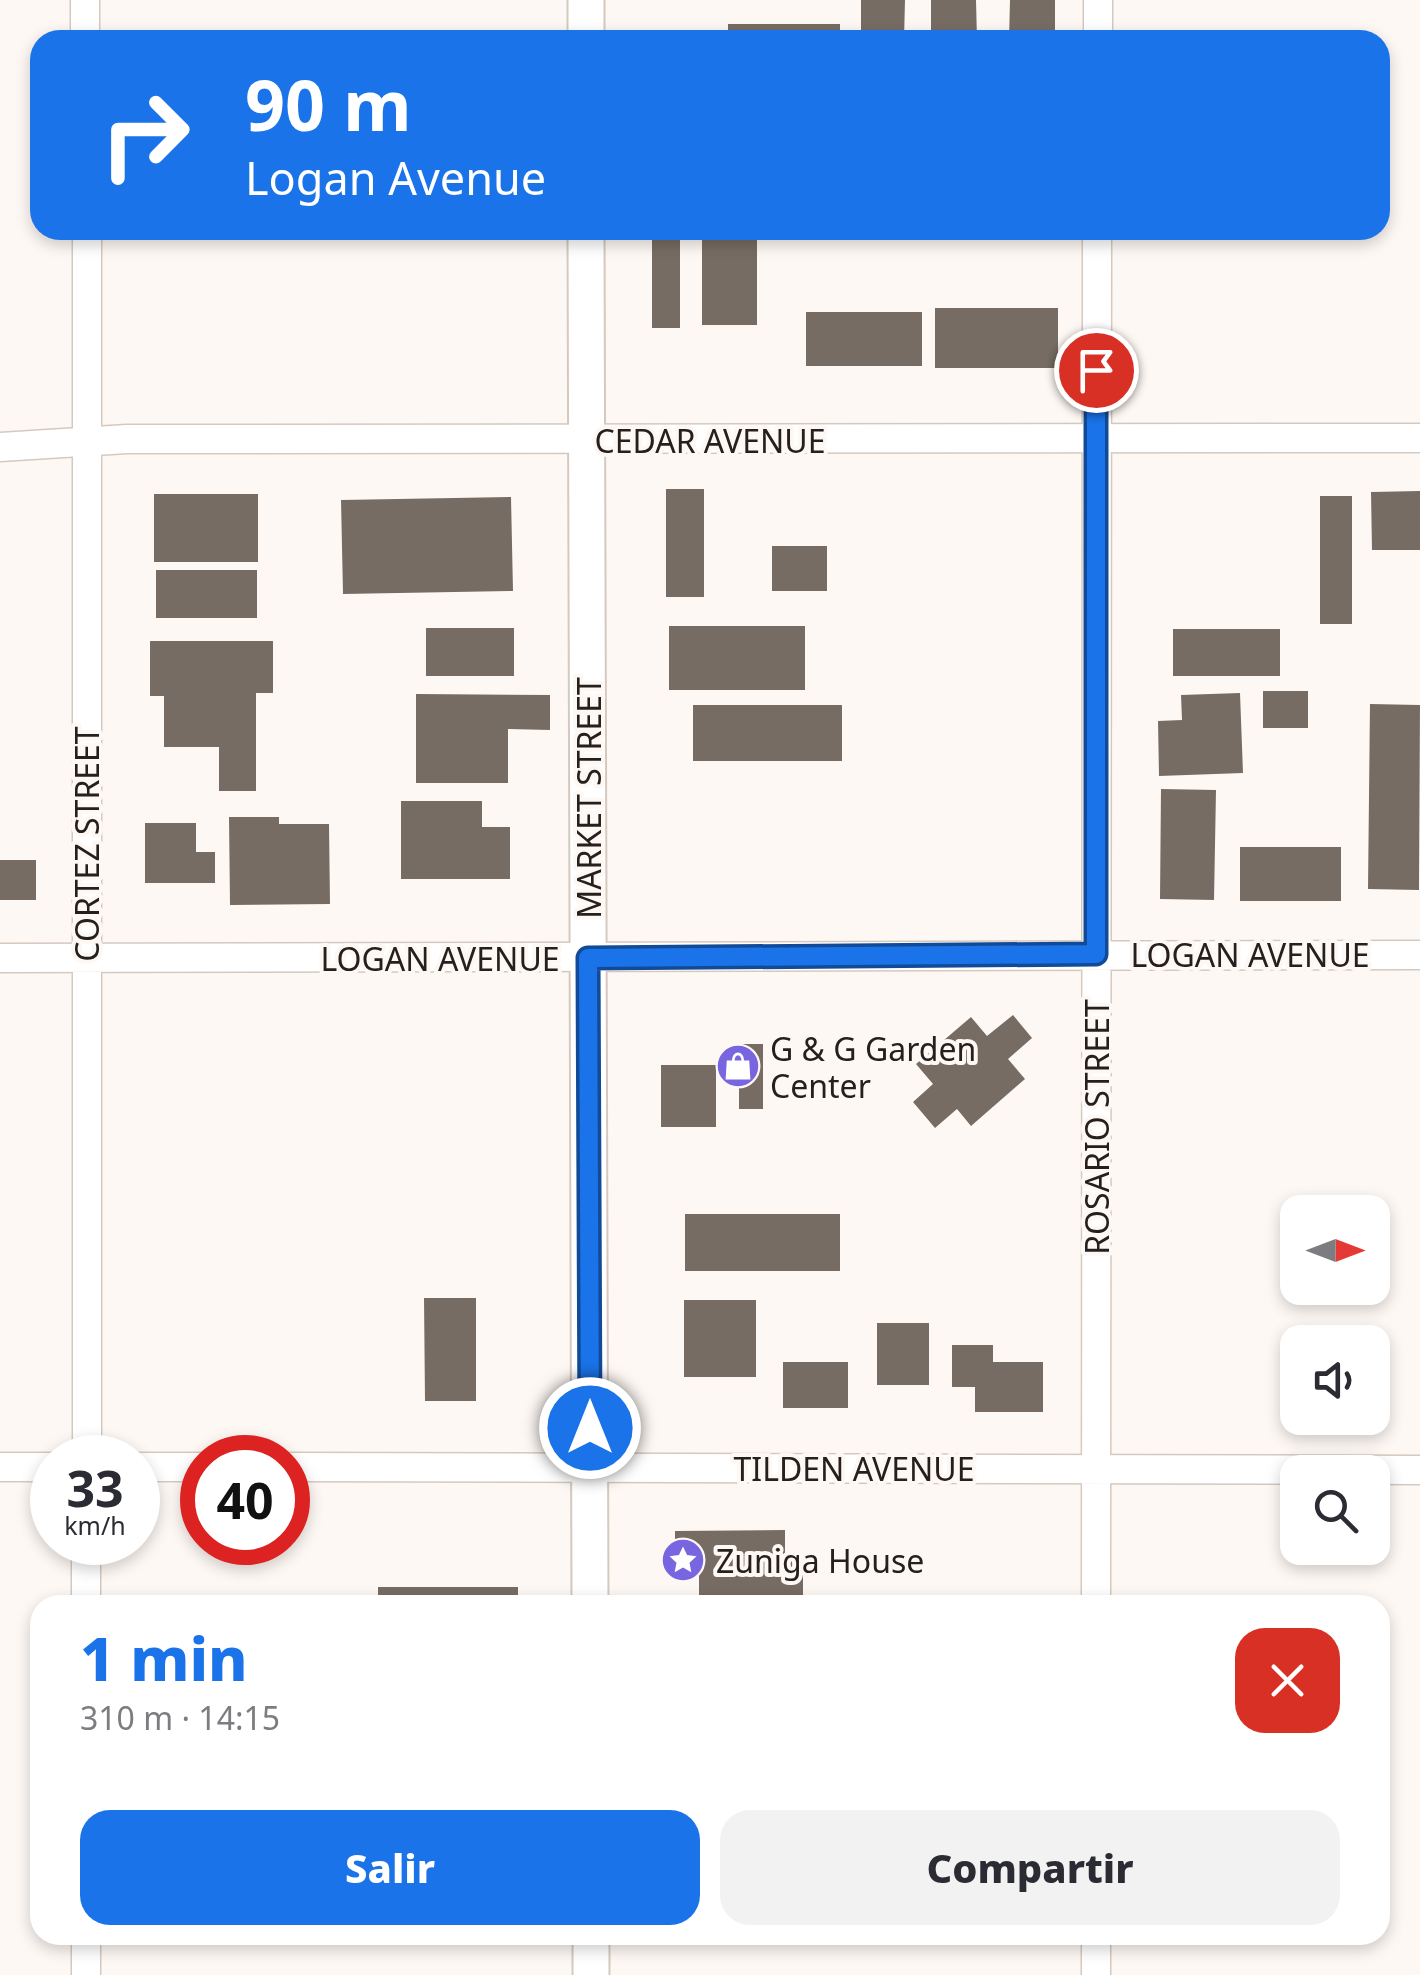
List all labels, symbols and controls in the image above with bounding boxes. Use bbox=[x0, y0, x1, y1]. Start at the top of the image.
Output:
text: 90 m bbox=[245, 56, 412, 152]
icon: right bbox=[80, 70, 210, 200]
text: Logan Avenue bbox=[245, 147, 546, 208]
pin bbox=[1054, 328, 1139, 413]
icon: arrive bbox=[1069, 343, 1124, 398]
street label: CEDAR AVENUE bbox=[594, 419, 826, 462]
street label: MARKET STREET bbox=[567, 677, 610, 919]
street label: CORTEZ STREET bbox=[65, 726, 108, 962]
street label: LOGAN AVENUE bbox=[1130, 933, 1370, 976]
street label: LOGAN AVENUE bbox=[320, 937, 560, 980]
street label: ROSARIO STREET bbox=[1075, 999, 1118, 1255]
place label: G & G Garden Center bbox=[770, 1027, 976, 1107]
shop icon: G & G Garden Center bbox=[715, 1043, 761, 1089]
north arrow bbox=[1280, 1195, 1390, 1305]
map controls bbox=[1280, 1195, 1390, 1565]
button: sound bbox=[1280, 1325, 1390, 1435]
position arrow bbox=[538, 1376, 642, 1480]
speed limit sign: 40 bbox=[180, 1435, 310, 1565]
street label: TILDEN AVENUE bbox=[734, 1447, 974, 1490]
text: 33 bbox=[66, 1454, 124, 1522]
button: search bbox=[1280, 1455, 1390, 1565]
text: km/h bbox=[64, 1508, 126, 1542]
place icon: Zuniga House bbox=[660, 1537, 706, 1583]
place label: Zuniga House bbox=[716, 1539, 924, 1582]
text: 1 min bbox=[80, 1617, 248, 1699]
button: close bbox=[1235, 1628, 1340, 1733]
text: 310 m · 14:15 bbox=[80, 1696, 280, 1739]
button: Salir bbox=[80, 1810, 700, 1925]
button: Compartir bbox=[720, 1810, 1340, 1925]

